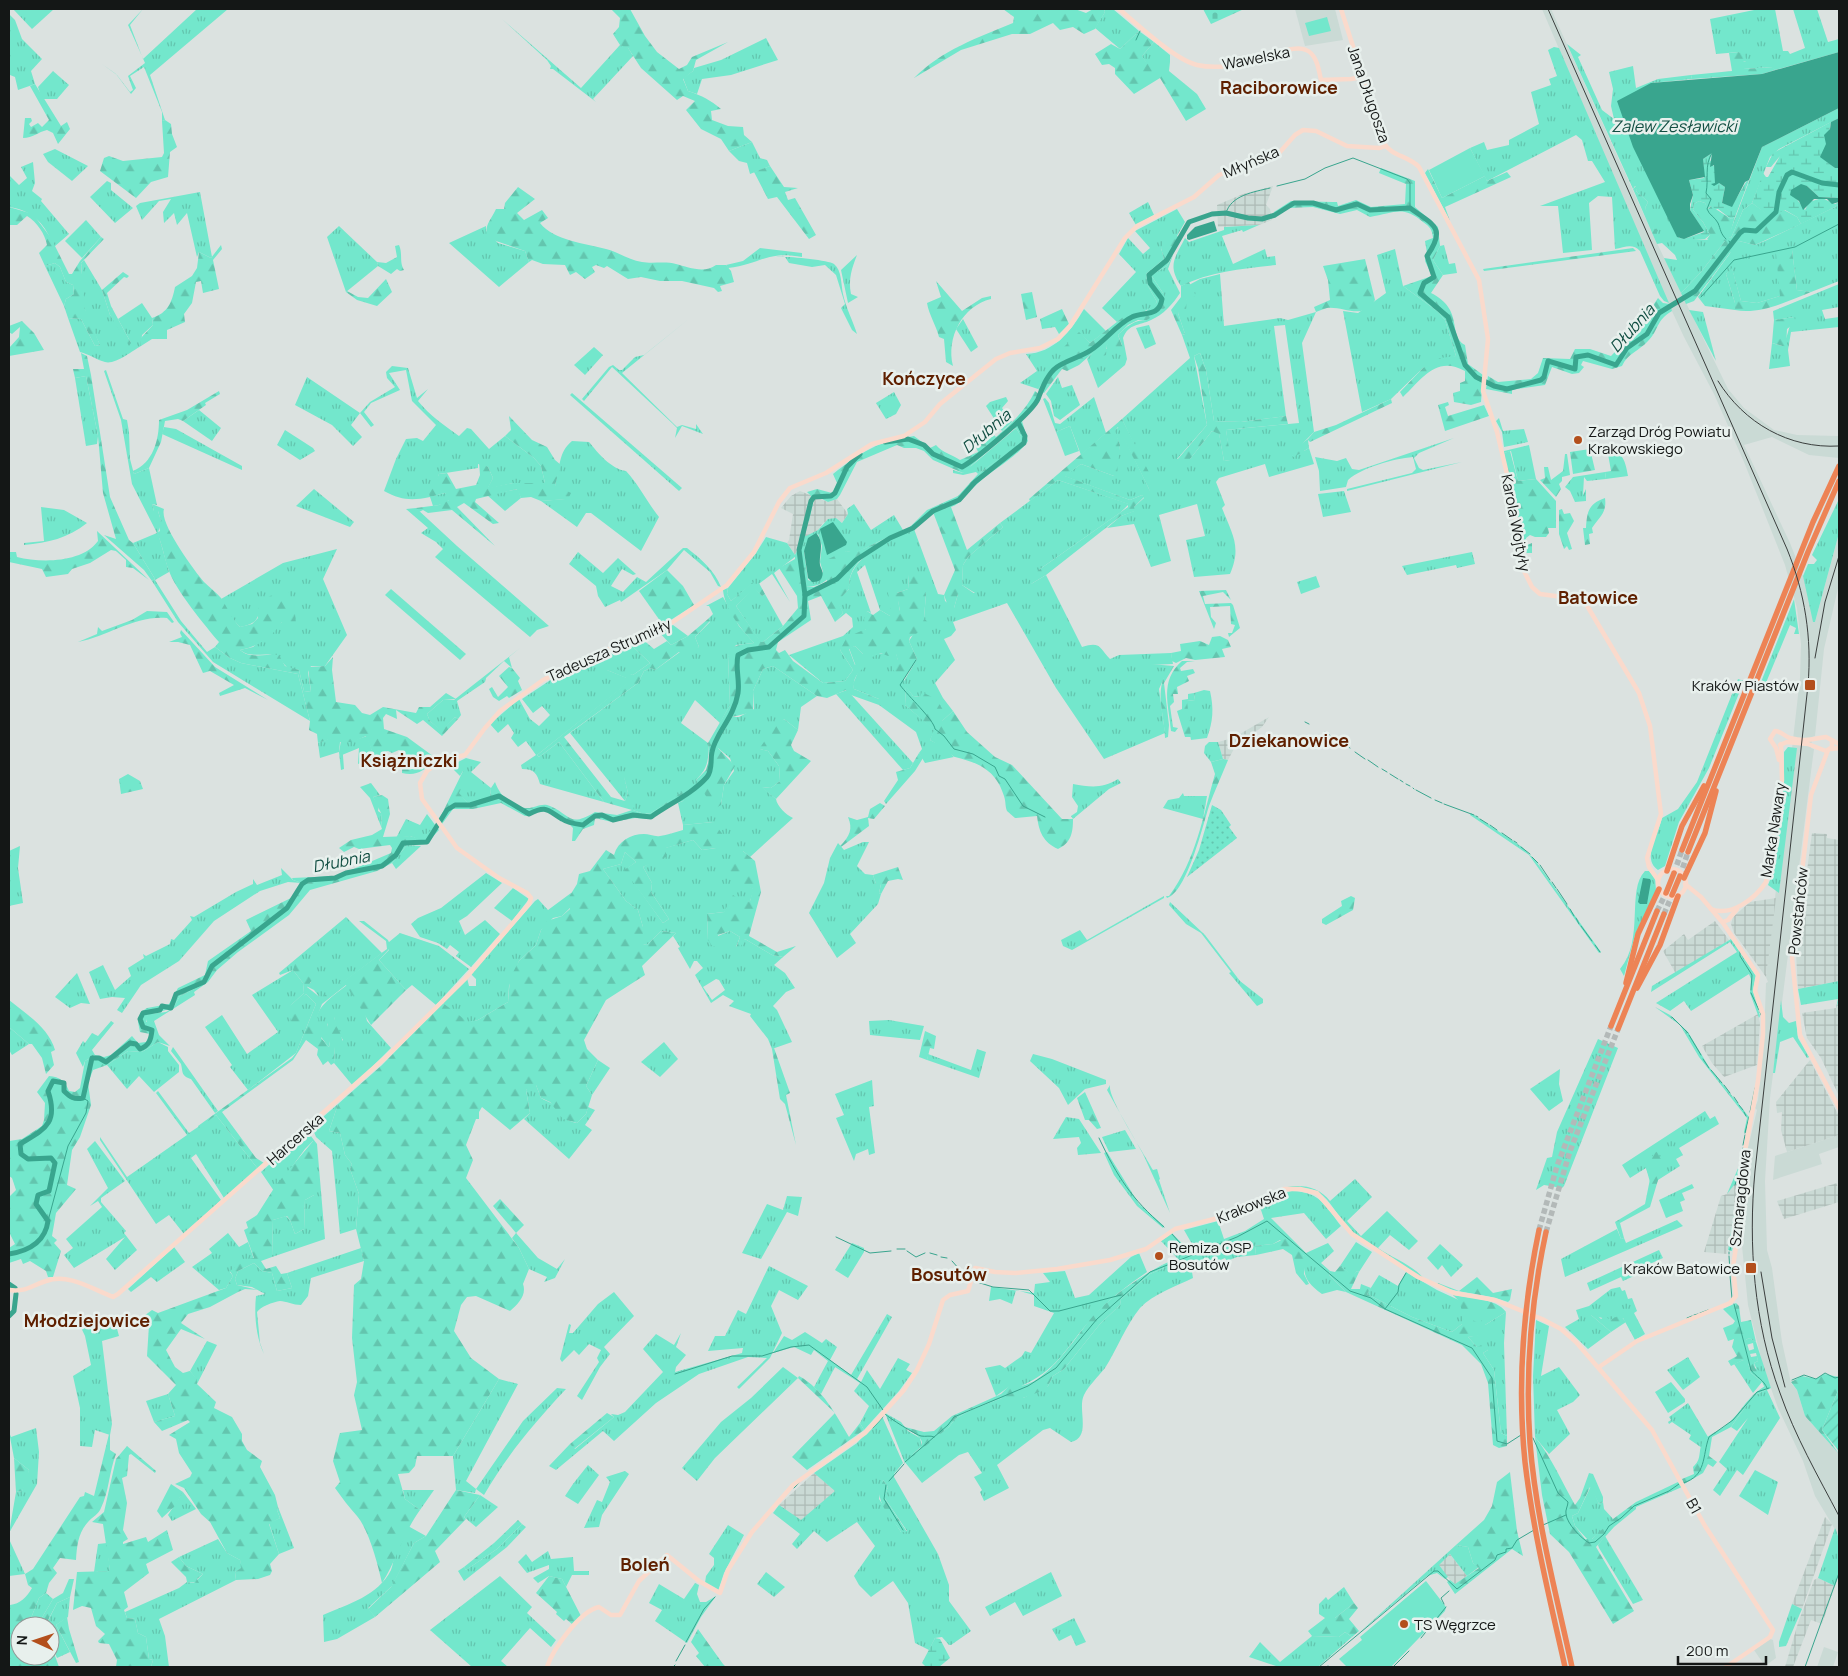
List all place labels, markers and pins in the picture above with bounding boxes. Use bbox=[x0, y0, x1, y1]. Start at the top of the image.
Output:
place label: Zarząd Dróg Powiatu Krakowskiego bbox=[1588, 421, 1731, 459]
marker: Zarząd Dróg Powiatu Krakowskiego bbox=[1572, 434, 1584, 446]
place label: Kraków Piastów bbox=[1692, 675, 1799, 696]
marker: Kraków Piastów bbox=[1803, 678, 1817, 692]
place label: Remiza OSP Bosutów bbox=[1169, 1237, 1251, 1275]
marker: Remiza OSP Bosutów bbox=[1153, 1250, 1165, 1262]
place label: Kraków Batowice bbox=[1624, 1258, 1740, 1279]
marker: Kraków Batowice bbox=[1744, 1261, 1758, 1275]
place label: TS Węgrzce bbox=[1414, 1614, 1496, 1635]
marker: TS Węgrzce bbox=[1398, 1618, 1410, 1630]

